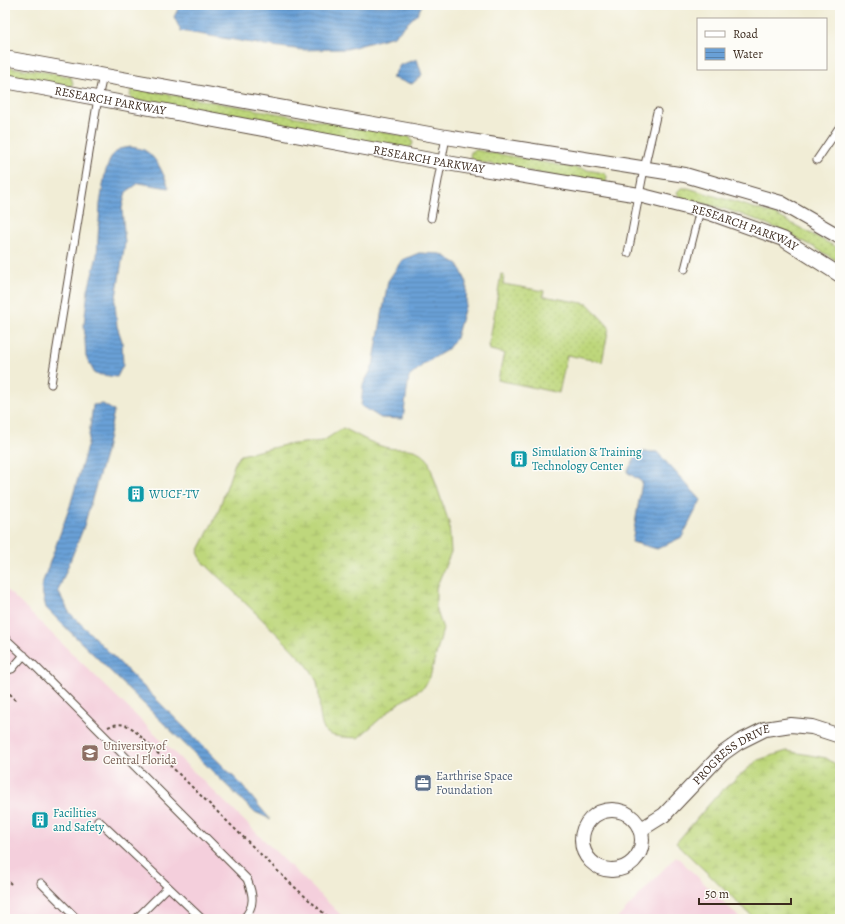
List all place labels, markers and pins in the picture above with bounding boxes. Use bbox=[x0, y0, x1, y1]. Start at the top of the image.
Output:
place label: Simulation & Training Technology Center bbox=[532, 444, 642, 474]
building icon: Simulation & Training Technology Center bbox=[509, 449, 529, 469]
building icon: WUCF-TV bbox=[126, 484, 146, 504]
place label: WUCF-TV bbox=[148, 486, 200, 502]
place label: University of Central Florida bbox=[103, 738, 177, 768]
school or university icon: University of Central Florida bbox=[80, 743, 100, 763]
place label: Earthrise Space Foundation bbox=[436, 768, 513, 798]
office icon: Earthrise Space Foundation bbox=[413, 773, 433, 793]
place label: Facilities and Safety bbox=[53, 805, 105, 835]
building icon: Facilities and Safety bbox=[30, 810, 50, 830]

